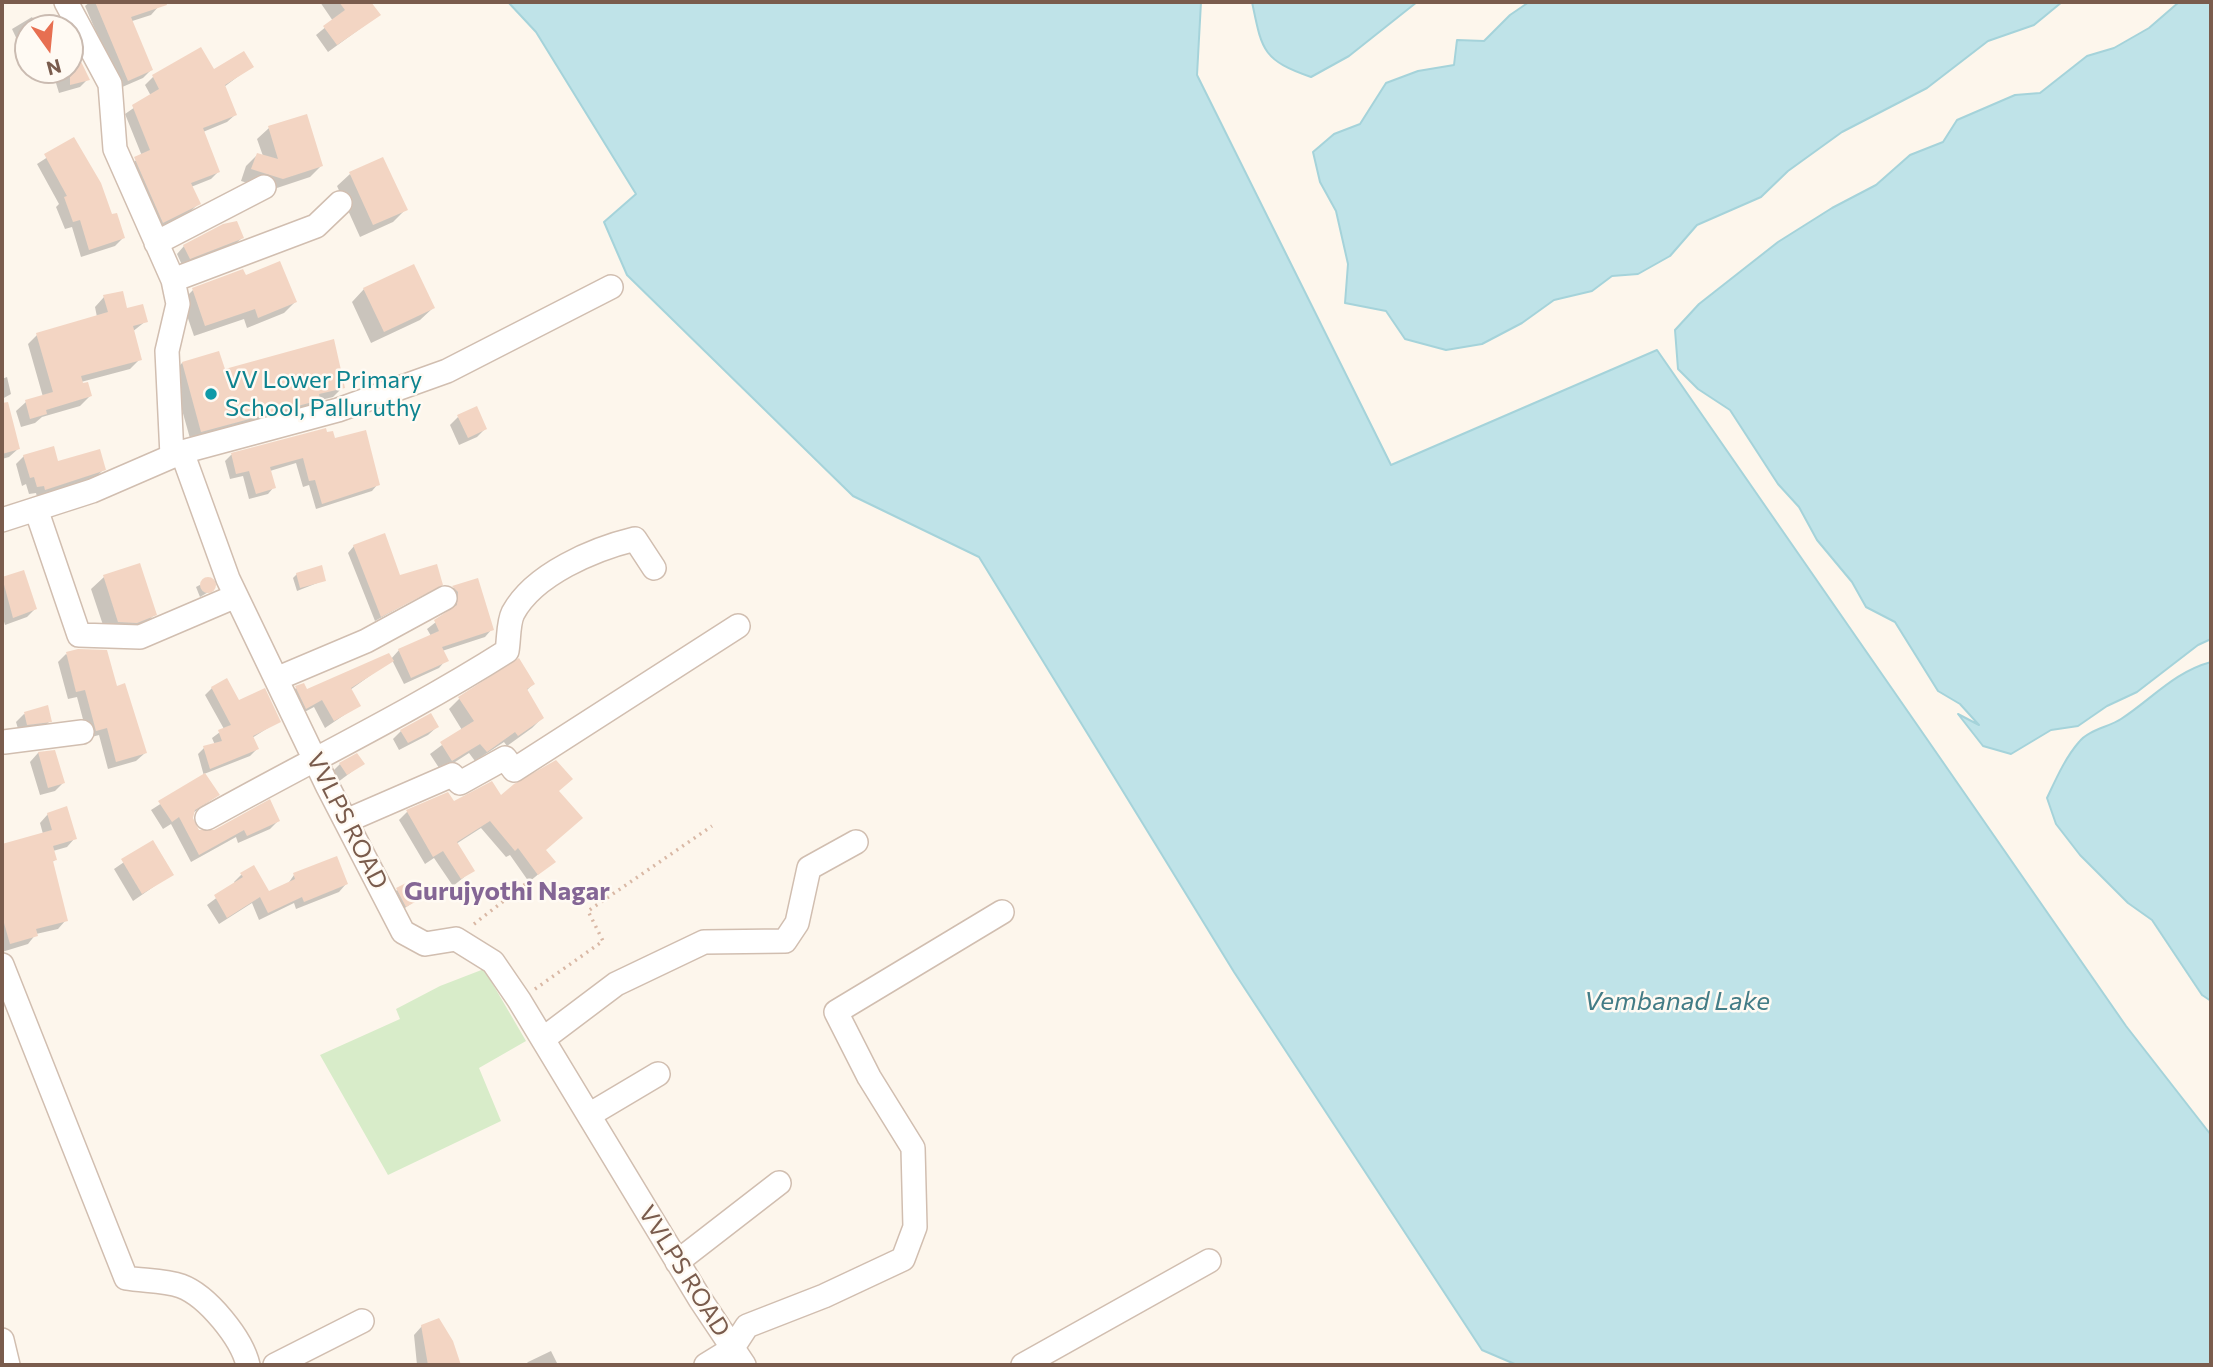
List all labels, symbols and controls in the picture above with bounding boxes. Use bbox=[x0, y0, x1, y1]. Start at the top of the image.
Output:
north arrow bbox=[14, 14, 84, 84]
text: N bbox=[44, 55, 64, 81]
place label: VV Lower Primary School, Palluruthy bbox=[225, 366, 422, 422]
marker: VV Lower Primary School, Palluruthy bbox=[203, 386, 219, 402]
street label: VVLPS ROAD bbox=[300, 748, 394, 894]
district label: Gurujyothi Nagar bbox=[404, 875, 610, 907]
water label: Vembanad Lake bbox=[1584, 985, 1770, 1017]
street label: VVLPS ROAD bbox=[632, 1200, 736, 1342]

